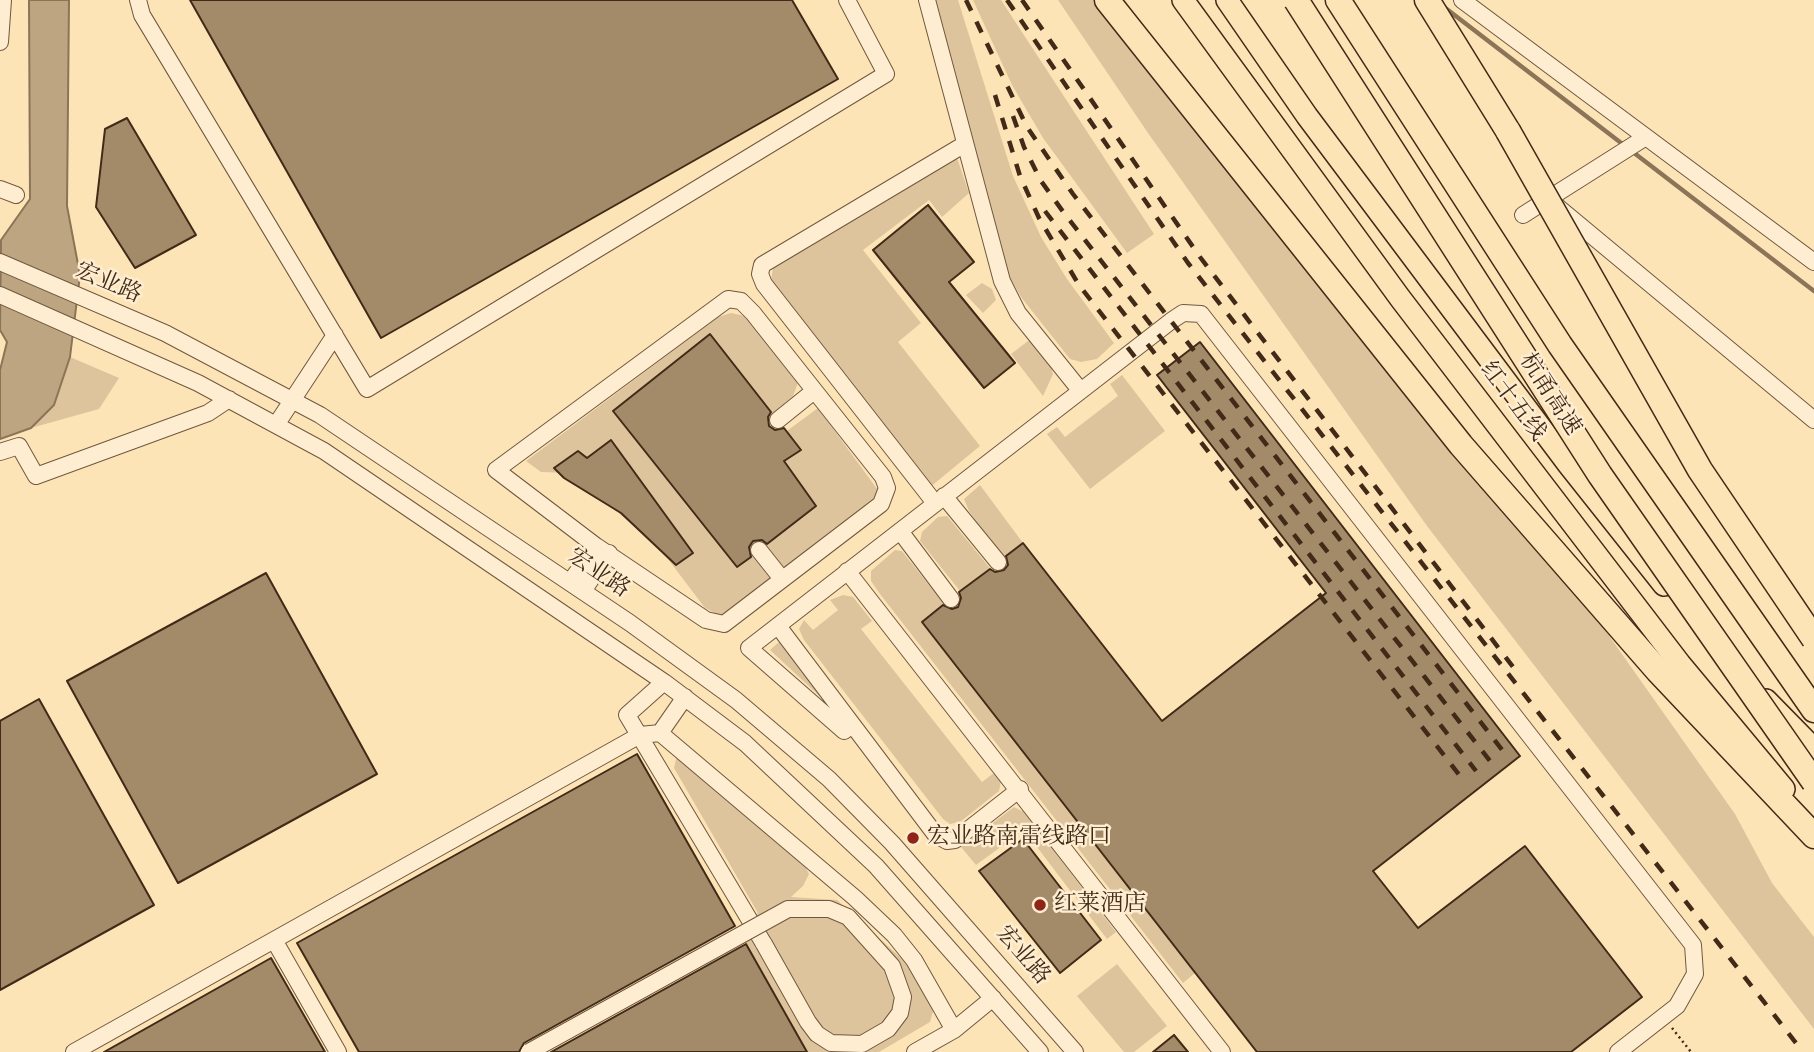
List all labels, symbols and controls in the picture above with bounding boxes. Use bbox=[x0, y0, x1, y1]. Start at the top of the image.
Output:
street label: 宏业路 bbox=[71, 258, 145, 310]
street label: 杭甬高速 bbox=[1512, 349, 1586, 441]
street label: 红十五线 bbox=[1473, 357, 1551, 447]
street label: 宏业路 bbox=[562, 543, 634, 605]
place label: 宏业路南雷线路口 bbox=[927, 824, 1111, 852]
marker: 宏业路南雷线路口 bbox=[905, 830, 921, 846]
place label: 红莱酒店 bbox=[1054, 891, 1146, 919]
marker: 红莱酒店 bbox=[1032, 897, 1048, 913]
street label: 宏业路 bbox=[989, 921, 1055, 991]

